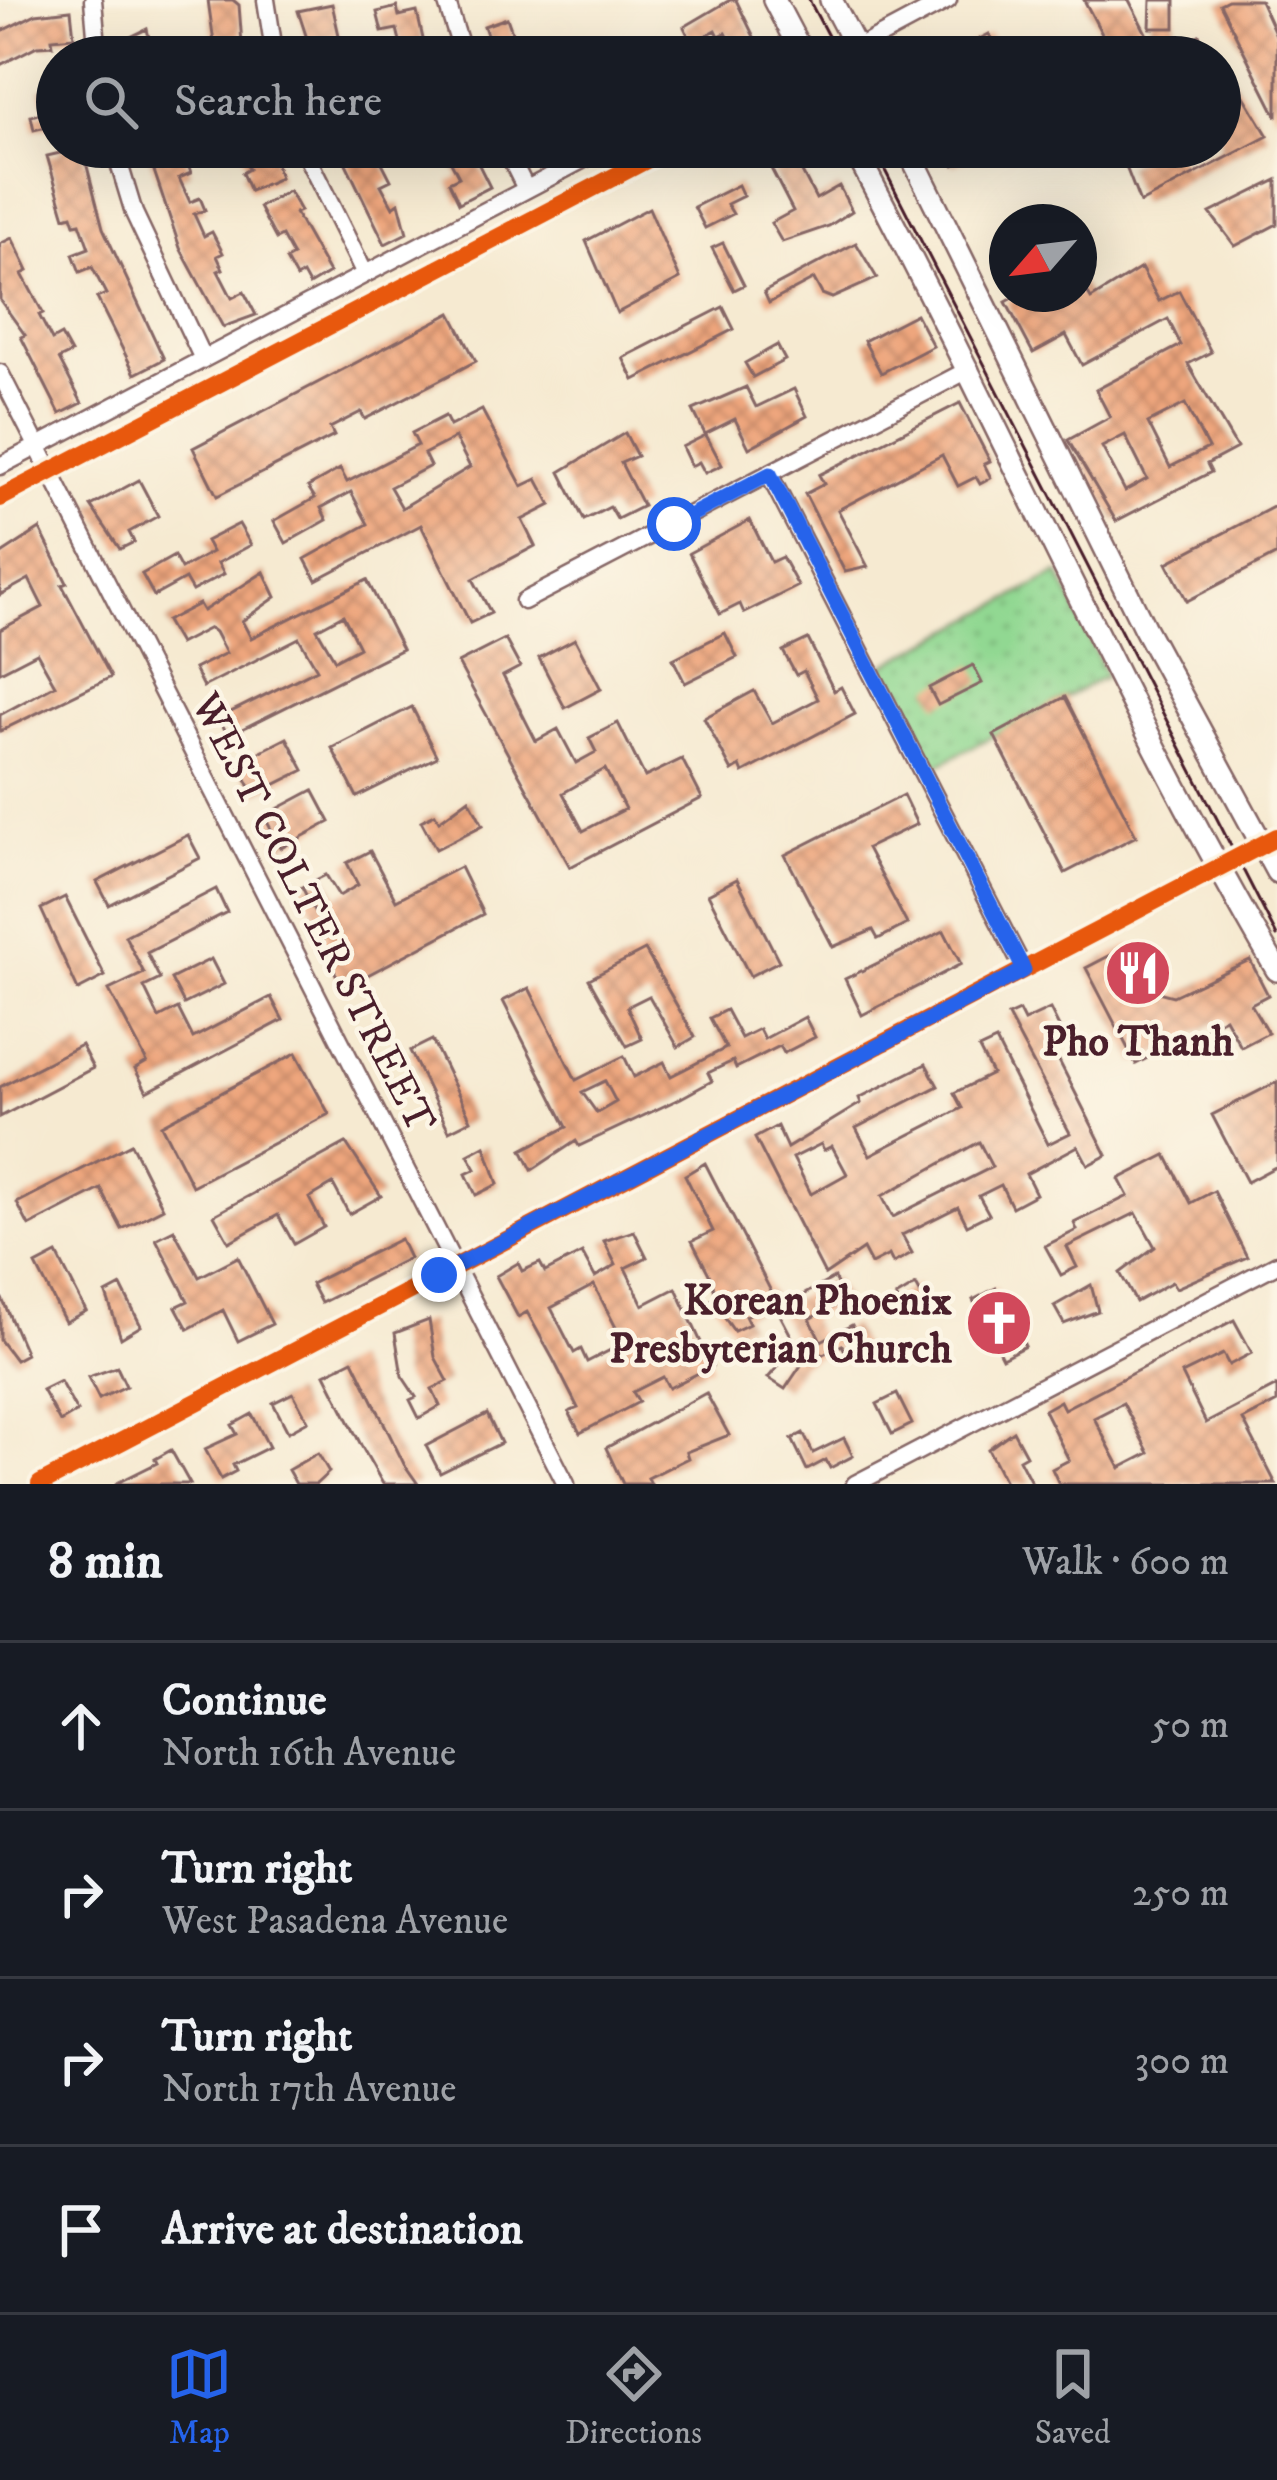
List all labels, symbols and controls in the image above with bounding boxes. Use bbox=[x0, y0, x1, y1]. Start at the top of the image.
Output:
search box bbox=[36, 36, 1241, 168]
icon: search bbox=[78, 69, 144, 135]
text: Search here bbox=[174, 74, 382, 130]
north arrow bbox=[989, 204, 1097, 312]
route start bbox=[647, 497, 701, 551]
street label: WEST COLTER STREET bbox=[178, 684, 446, 1142]
restaurant icon: Pho Thanh bbox=[1103, 938, 1173, 1008]
place label: Pho Thanh bbox=[1042, 1017, 1235, 1069]
route end bbox=[412, 1248, 466, 1302]
place label: Korean Phoenix Presbyterian Church bbox=[609, 1276, 953, 1376]
church icon: Korean Phoenix Presbyterian Church bbox=[964, 1288, 1034, 1358]
text: 8 min bbox=[48, 1530, 163, 1594]
text: Walk · 600 m bbox=[1022, 1538, 1229, 1587]
text: Continue bbox=[162, 1673, 327, 1729]
icon: ahead bbox=[48, 1693, 114, 1759]
text: 50 m bbox=[1151, 1701, 1229, 1750]
text: North 16th Avenue bbox=[162, 1729, 456, 1778]
text: Turn right bbox=[162, 1841, 352, 1897]
icon: right bbox=[48, 1861, 114, 1927]
text: 250 m bbox=[1132, 1869, 1229, 1918]
text: West Pasadena Avenue bbox=[162, 1897, 508, 1946]
text: Turn right bbox=[162, 2009, 352, 2065]
icon: right bbox=[48, 2029, 114, 2095]
text: 300 m bbox=[1135, 2037, 1229, 2086]
text: North 17th Avenue bbox=[162, 2065, 456, 2114]
icon: arrive bbox=[48, 2197, 114, 2263]
text: Arrive at destination bbox=[162, 2202, 523, 2258]
tab: Map bbox=[166, 2341, 232, 2454]
tab: Directions bbox=[565, 2341, 702, 2454]
tab: Saved bbox=[1035, 2341, 1111, 2454]

